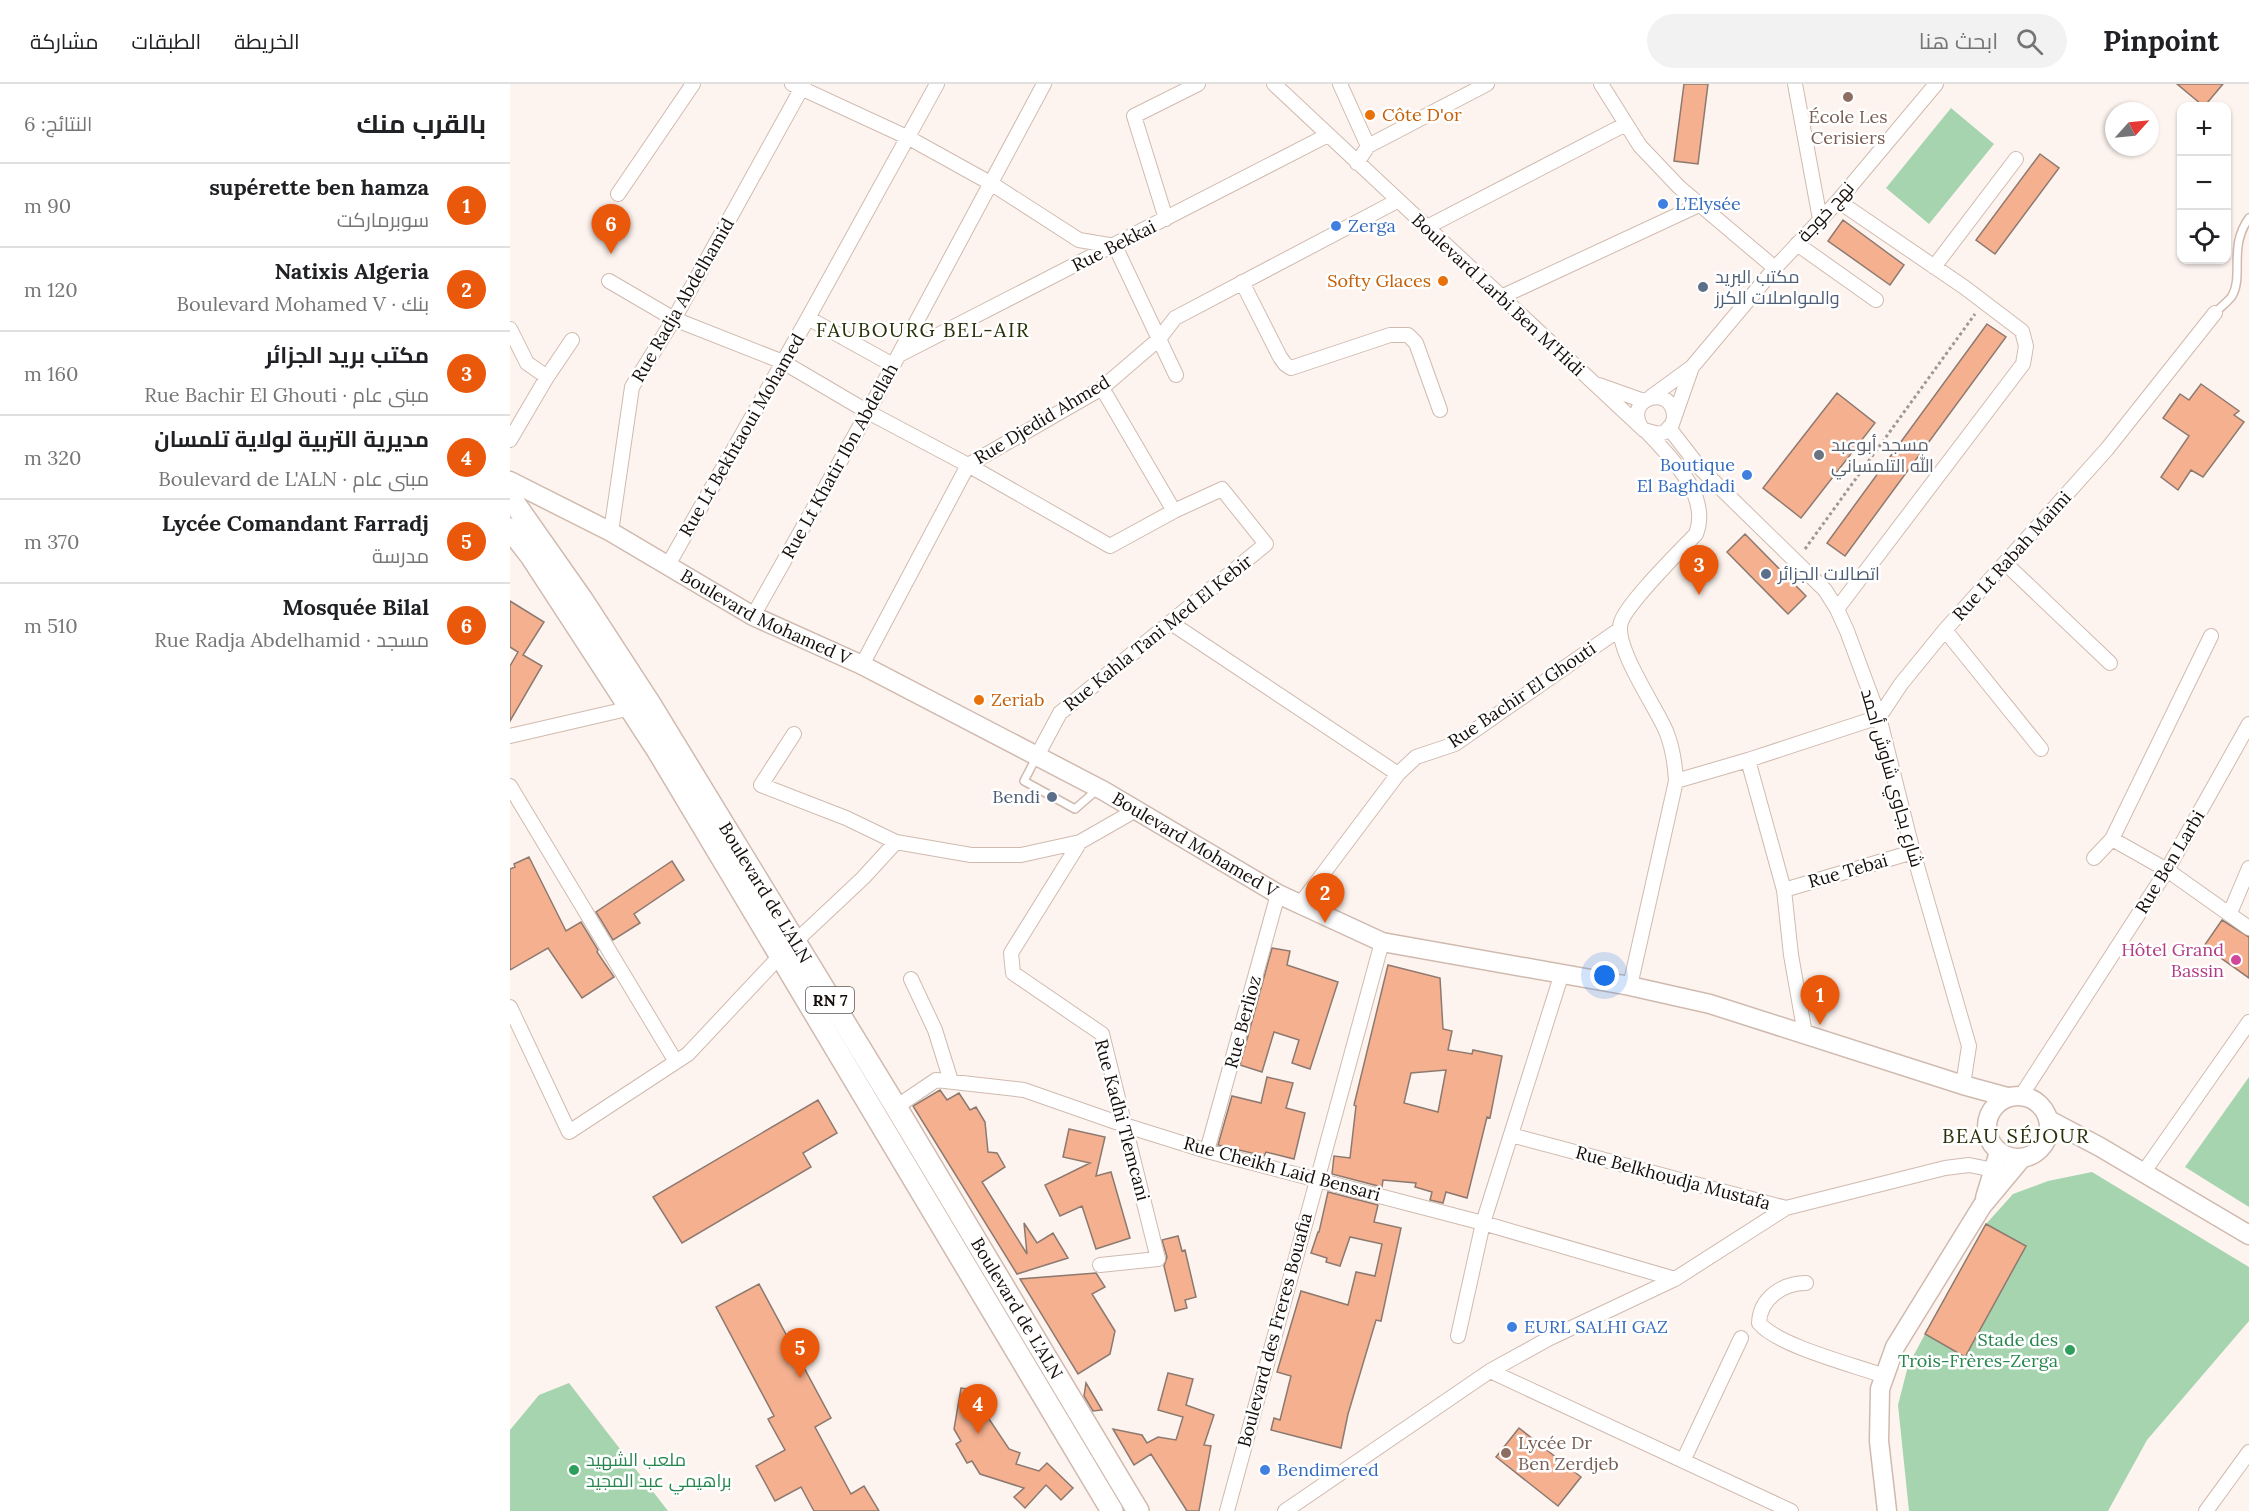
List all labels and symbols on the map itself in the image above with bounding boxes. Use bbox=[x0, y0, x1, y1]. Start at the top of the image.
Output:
marker: École Les Cerisiers bbox=[1841, 90, 1855, 104]
north arrow bbox=[2105, 102, 2159, 156]
place label: Côte D'or bbox=[1382, 103, 1462, 126]
place label: École Les Cerisiers bbox=[1808, 105, 1888, 149]
marker: Côte D'or bbox=[1363, 108, 1377, 122]
street label: نهج خوجة bbox=[1792, 177, 1860, 247]
place label: L’Elysée bbox=[1675, 192, 1741, 215]
marker: L’Elysée bbox=[1656, 197, 1670, 211]
pin: 6 bbox=[592, 204, 630, 254]
street label: Boulevard Larbi Ben M'Hidi bbox=[1407, 208, 1590, 381]
street label: Rue Radja Abdelhamid bbox=[626, 213, 739, 386]
place label: Zerga bbox=[1348, 214, 1396, 237]
street label: Rue Bekkai bbox=[1068, 215, 1160, 276]
marker: Zerga bbox=[1329, 219, 1343, 233]
place label: مكتب البريد والمواصلات الكرز bbox=[1714, 265, 1840, 309]
place label: Softy Glaces bbox=[1327, 269, 1431, 292]
marker: Softy Glaces bbox=[1436, 274, 1450, 288]
marker: مكتب البريد والمواصلات الكرز bbox=[1696, 280, 1710, 294]
district label: FAUBOURG BEL-AIR bbox=[816, 317, 1030, 342]
street label: Rue Lt Bekhtaoui Mohamed bbox=[674, 329, 809, 540]
street label: Rue Lt Khatir Ibn Abdellah bbox=[776, 359, 903, 562]
street label: Rue Djedid Ahmed bbox=[970, 370, 1114, 469]
place label: مسجد أبوعبد الله التلمساني bbox=[1831, 433, 1934, 480]
marker: مسجد أبوعبد الله التلمساني bbox=[1812, 448, 1826, 462]
place label: Boutique El Baghdadi bbox=[1637, 453, 1735, 497]
marker: Boutique El Baghdadi bbox=[1740, 468, 1754, 482]
street label: Rue Lt Rabah Maimi bbox=[1947, 486, 2076, 625]
pin: 3 bbox=[1680, 546, 1718, 595]
street label: Rue Kahla Tani Med El Kebir bbox=[1059, 549, 1257, 716]
place label: اتصالات الجزائر bbox=[1777, 562, 1880, 585]
street label: Boulevard Mohamed V bbox=[676, 564, 856, 670]
marker: اتصالات الجزائر bbox=[1759, 567, 1773, 581]
street label: Rue Bachir El Ghouti bbox=[1443, 637, 1600, 753]
street label: شارع بجاوي شاوش أحمد bbox=[1853, 686, 1929, 870]
place label: Zeriab bbox=[991, 688, 1044, 711]
marker: Zeriab bbox=[972, 693, 986, 707]
place label: Bendi bbox=[992, 785, 1040, 808]
street label: Boulevard Mohamed V bbox=[1108, 786, 1283, 903]
marker: Bendi bbox=[1045, 790, 1059, 804]
street label: Rue Ben Larbi bbox=[2130, 806, 2209, 918]
street label: Boulevard de L'ALN bbox=[714, 818, 817, 967]
street label: Rue Tebai bbox=[1805, 848, 1890, 893]
pin: 2 bbox=[1306, 874, 1344, 923]
place label: Hôtel Grand Bassin bbox=[2121, 938, 2224, 982]
marker: Hôtel Grand Bassin bbox=[2229, 953, 2243, 967]
your location bbox=[1590, 961, 1619, 990]
street label: Rue Berlioz bbox=[1219, 973, 1266, 1071]
pin: 1 bbox=[1800, 976, 1840, 1025]
road number: RN 7 bbox=[806, 987, 854, 1013]
street label: Rue Kadhi Tlemcani bbox=[1090, 1036, 1155, 1203]
district label: BEAU SÉJOUR bbox=[1942, 1123, 2090, 1148]
street label: Rue Cheikh Laid Bensari bbox=[1181, 1131, 1383, 1206]
street label: Rue Belkhoudja Mustafa bbox=[1573, 1140, 1773, 1215]
street label: Boulevard des Freres Bouafia bbox=[1232, 1210, 1317, 1450]
street label: Boulevard de L'ALN bbox=[966, 1233, 1068, 1383]
place label: EURL SALHI GAZ bbox=[1524, 1315, 1668, 1338]
marker: EURL SALHI GAZ bbox=[1505, 1320, 1519, 1334]
pin: 5 bbox=[780, 1328, 820, 1378]
place label: Stade des Trois-Frères-Zerga bbox=[1898, 1328, 2058, 1372]
marker: Stade des Trois-Frères-Zerga bbox=[2063, 1343, 2077, 1357]
pin: 4 bbox=[958, 1384, 998, 1434]
place label: Lycée Dr Ben Zerdjeb bbox=[1518, 1431, 1619, 1475]
marker: Lycée Dr Ben Zerdjeb bbox=[1499, 1446, 1513, 1460]
place label: ملعب الشهيد براهيمي عبد المجيد bbox=[586, 1448, 732, 1495]
place label: Bendimered bbox=[1277, 1458, 1379, 1481]
marker: ملعب الشهيد براهيمي عبد المجيد bbox=[567, 1463, 581, 1477]
marker: Bendimered bbox=[1258, 1463, 1272, 1477]

